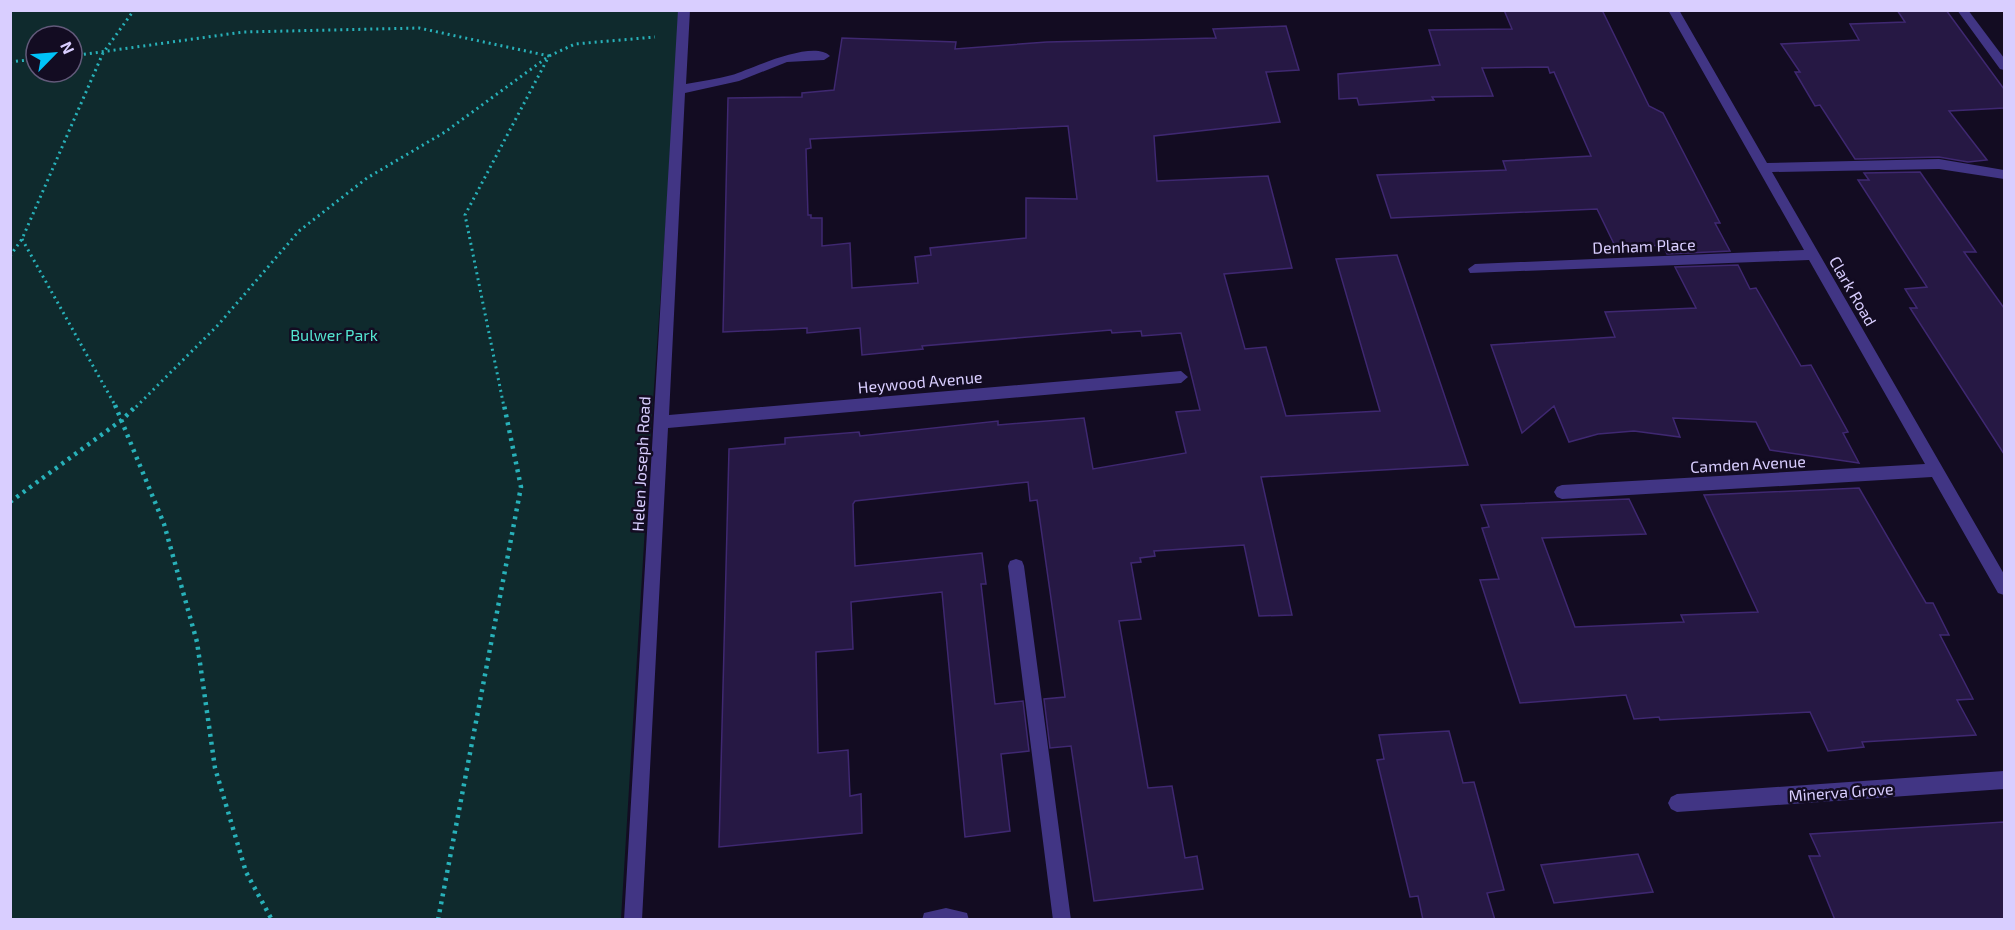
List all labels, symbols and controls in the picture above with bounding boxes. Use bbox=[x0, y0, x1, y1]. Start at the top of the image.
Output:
north arrow bbox=[24, 24, 84, 84]
text: N bbox=[57, 38, 79, 57]
street label: Denham Place bbox=[1592, 234, 1696, 257]
street label: Clark Road bbox=[1826, 252, 1881, 329]
park label: Bulwer Park bbox=[290, 325, 378, 344]
street label: Heywood Avenue bbox=[857, 367, 983, 396]
street label: Helen Joseph Road bbox=[627, 396, 654, 532]
street label: Camden Avenue bbox=[1690, 451, 1806, 476]
street label: Minerva Grove bbox=[1788, 778, 1894, 805]

